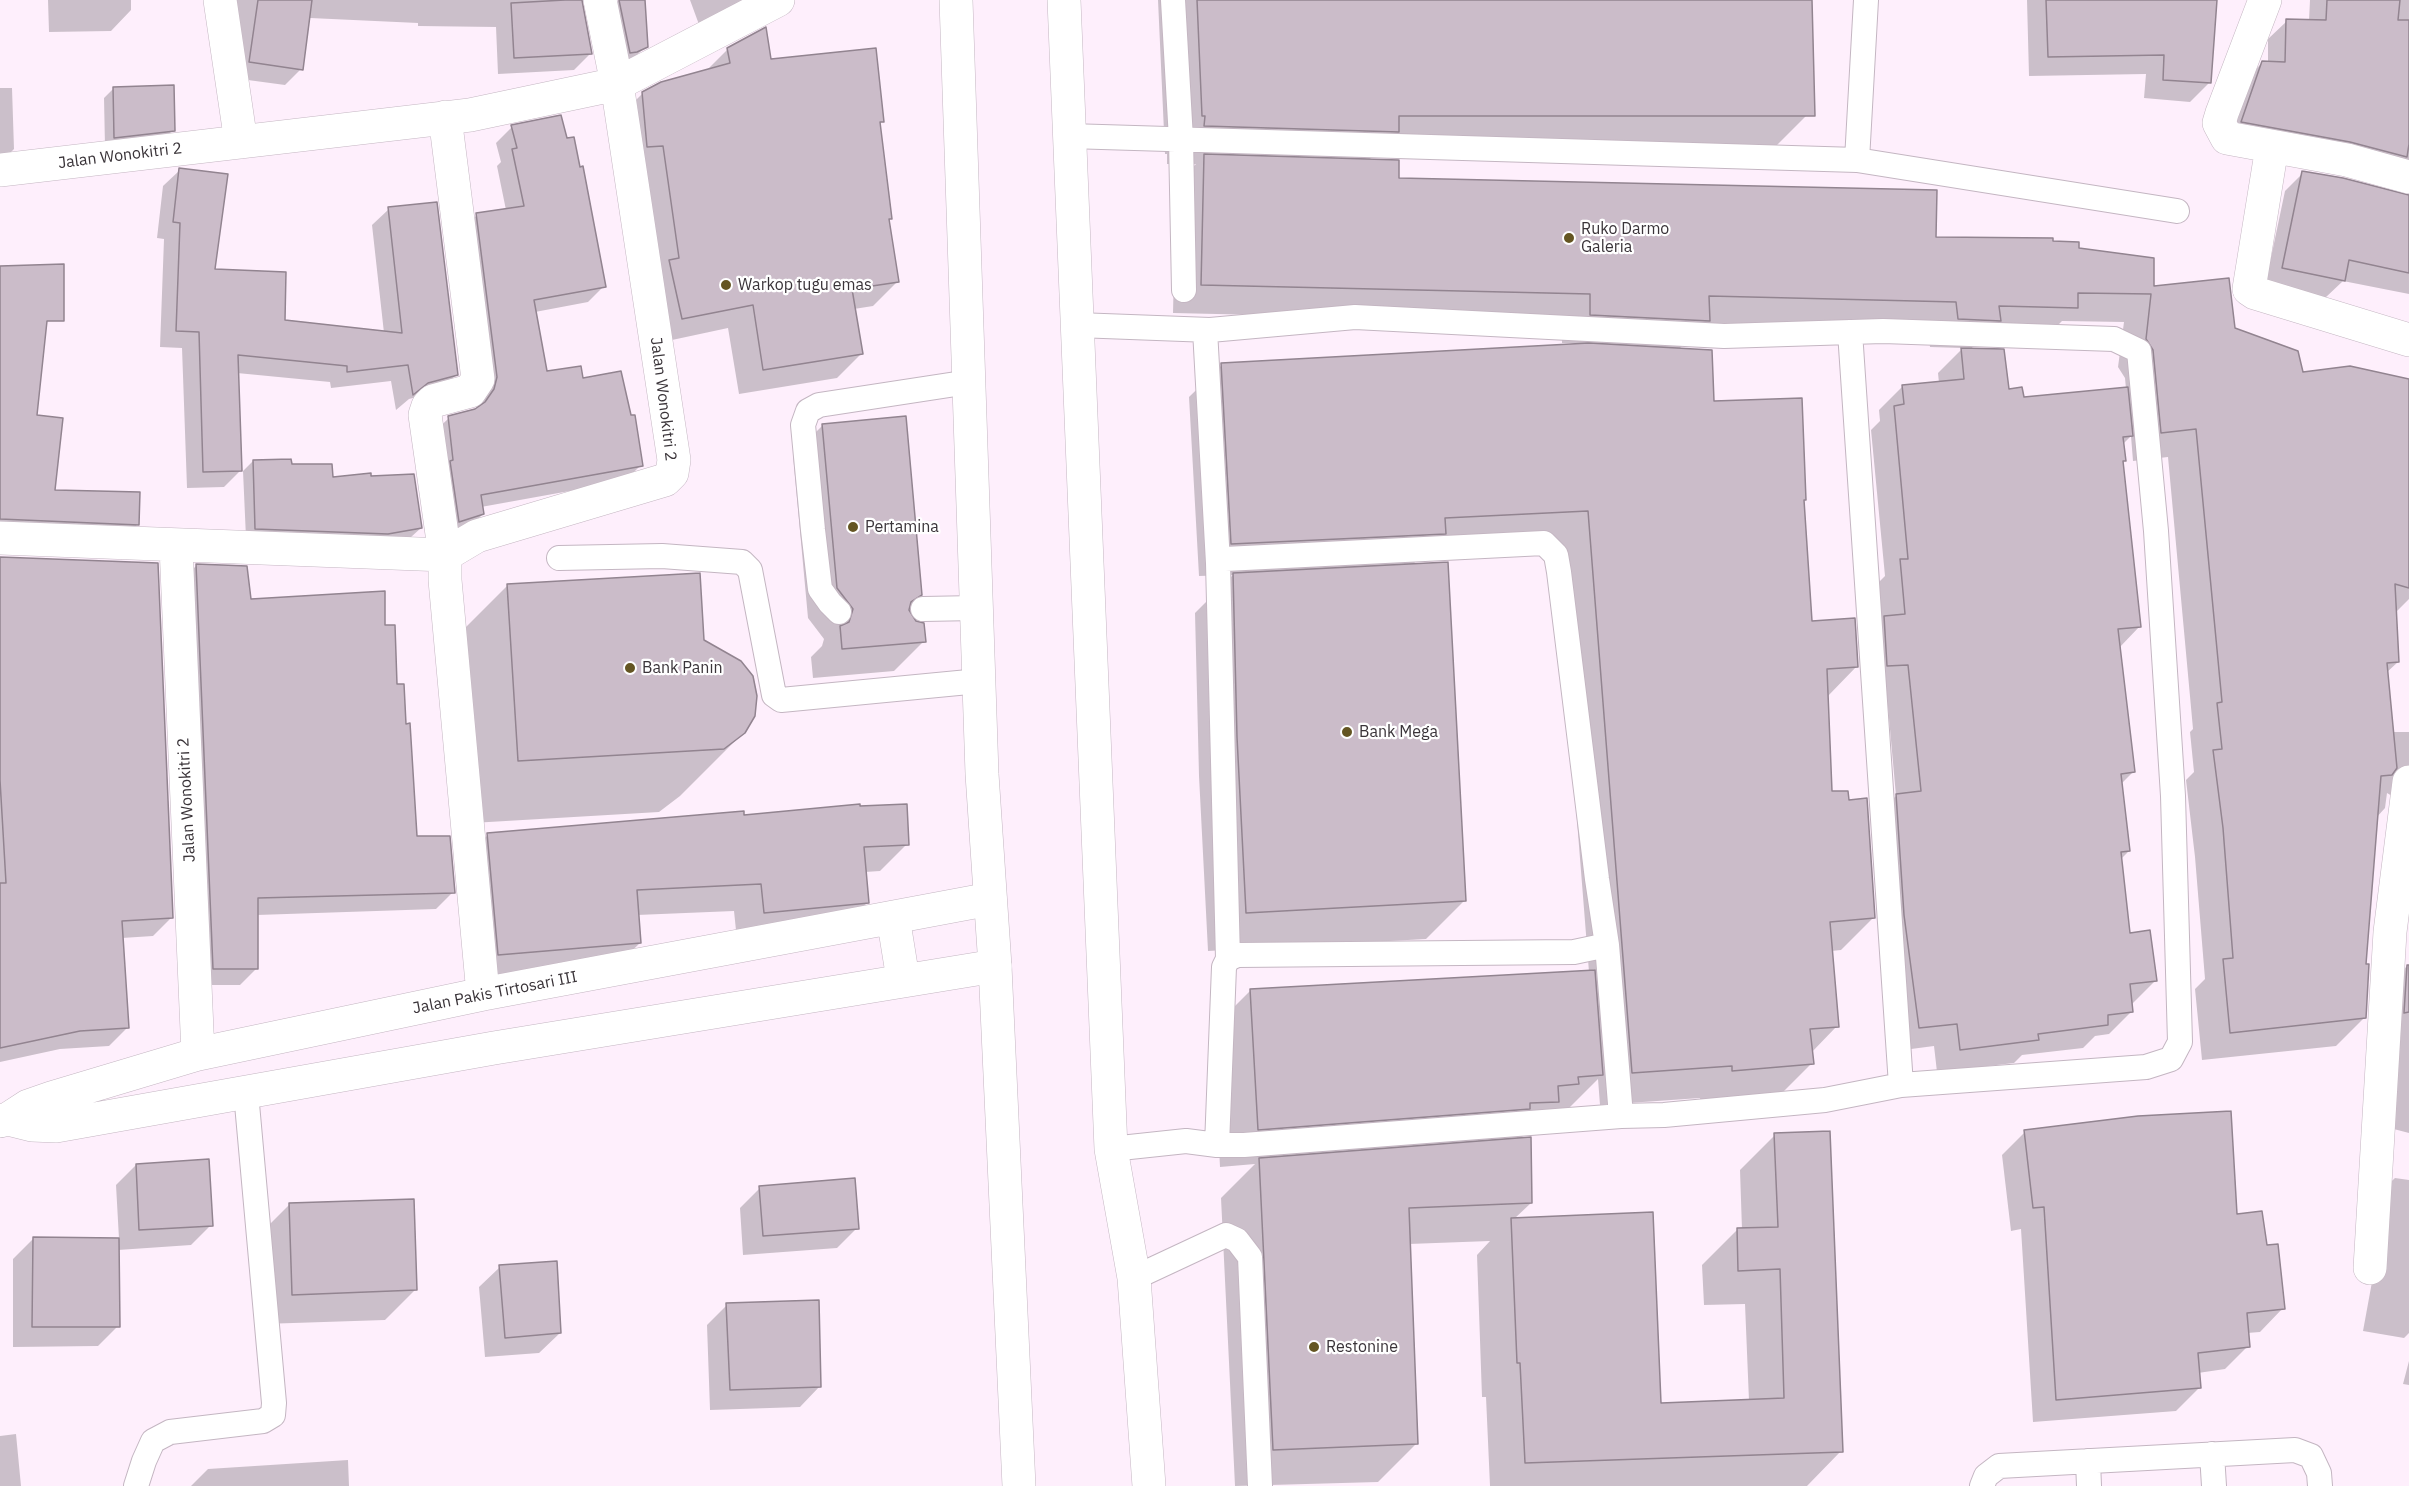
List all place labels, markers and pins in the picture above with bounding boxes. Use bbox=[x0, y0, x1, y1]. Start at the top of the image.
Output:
place label: Ruko Darmo Galeria bbox=[1581, 219, 1669, 257]
marker: Ruko Darmo Galeria bbox=[1562, 231, 1576, 245]
place label: Warkop tugu emas bbox=[738, 275, 872, 295]
marker: Warkop tugu emas bbox=[719, 278, 733, 292]
place label: Pertamina bbox=[865, 517, 939, 537]
marker: Pertamina bbox=[846, 520, 860, 534]
place label: Bank Panin bbox=[642, 658, 723, 678]
marker: Bank Panin bbox=[623, 661, 637, 675]
place label: Bank Mega bbox=[1359, 722, 1438, 742]
marker: Bank Mega bbox=[1340, 725, 1354, 739]
place label: Restonine bbox=[1326, 1337, 1398, 1357]
marker: Restonine bbox=[1307, 1340, 1321, 1354]

